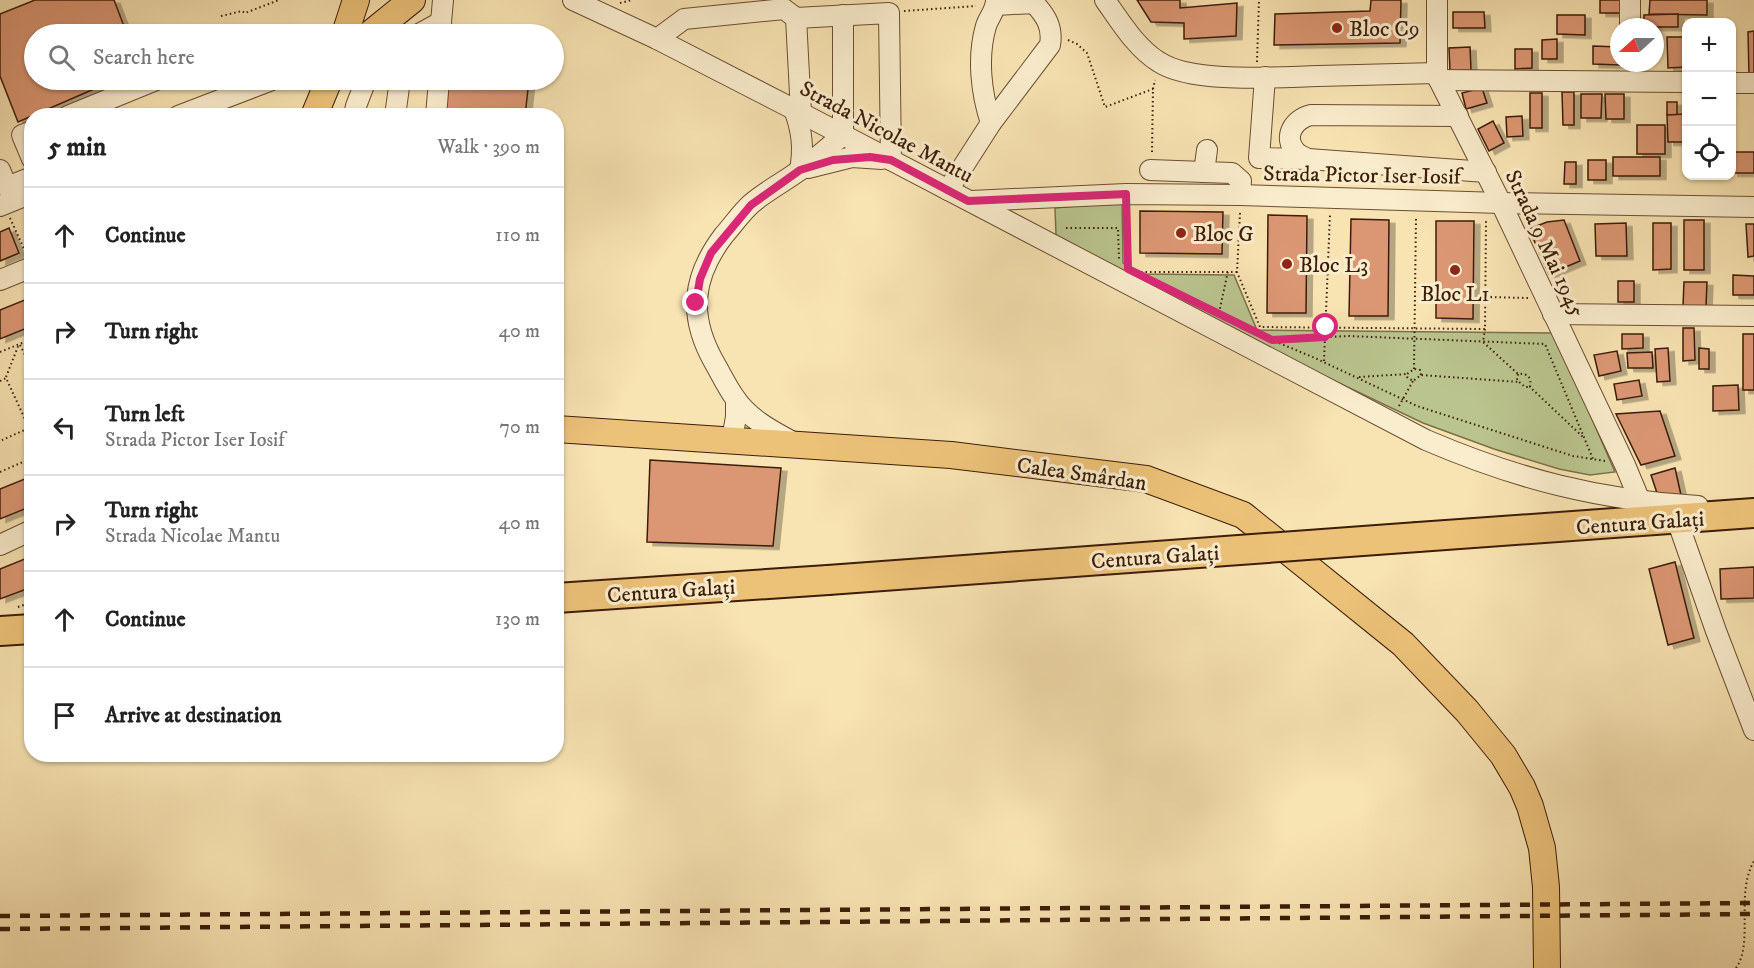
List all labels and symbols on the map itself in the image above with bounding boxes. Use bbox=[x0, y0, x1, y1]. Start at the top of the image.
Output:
place label: Bloc C9 bbox=[1349, 16, 1420, 43]
north arrow bbox=[1610, 18, 1664, 72]
marker: Bloc C9 bbox=[1330, 21, 1344, 35]
street label: Strada Nicolae Mantu bbox=[795, 75, 978, 189]
street label: Strada Pictor Iser Iosif bbox=[1263, 160, 1465, 191]
street label: Strada 9 Mai 1945 bbox=[1499, 166, 1591, 322]
place label: Bloc G bbox=[1193, 221, 1254, 248]
marker: Bloc G bbox=[1174, 226, 1188, 240]
place label: Bloc L3 bbox=[1299, 252, 1368, 279]
marker: Bloc L3 bbox=[1280, 257, 1294, 271]
marker: Bloc L1 bbox=[1448, 263, 1462, 277]
place label: Bloc L1 bbox=[1420, 281, 1490, 308]
route end bbox=[682, 289, 708, 315]
route start bbox=[1312, 313, 1338, 339]
street label: Calea Smârdan bbox=[1015, 452, 1149, 497]
street label: Centura Galați bbox=[1575, 506, 1705, 541]
street label: Centura Galați bbox=[1090, 540, 1220, 575]
street label: Centura Galați bbox=[606, 574, 736, 609]

